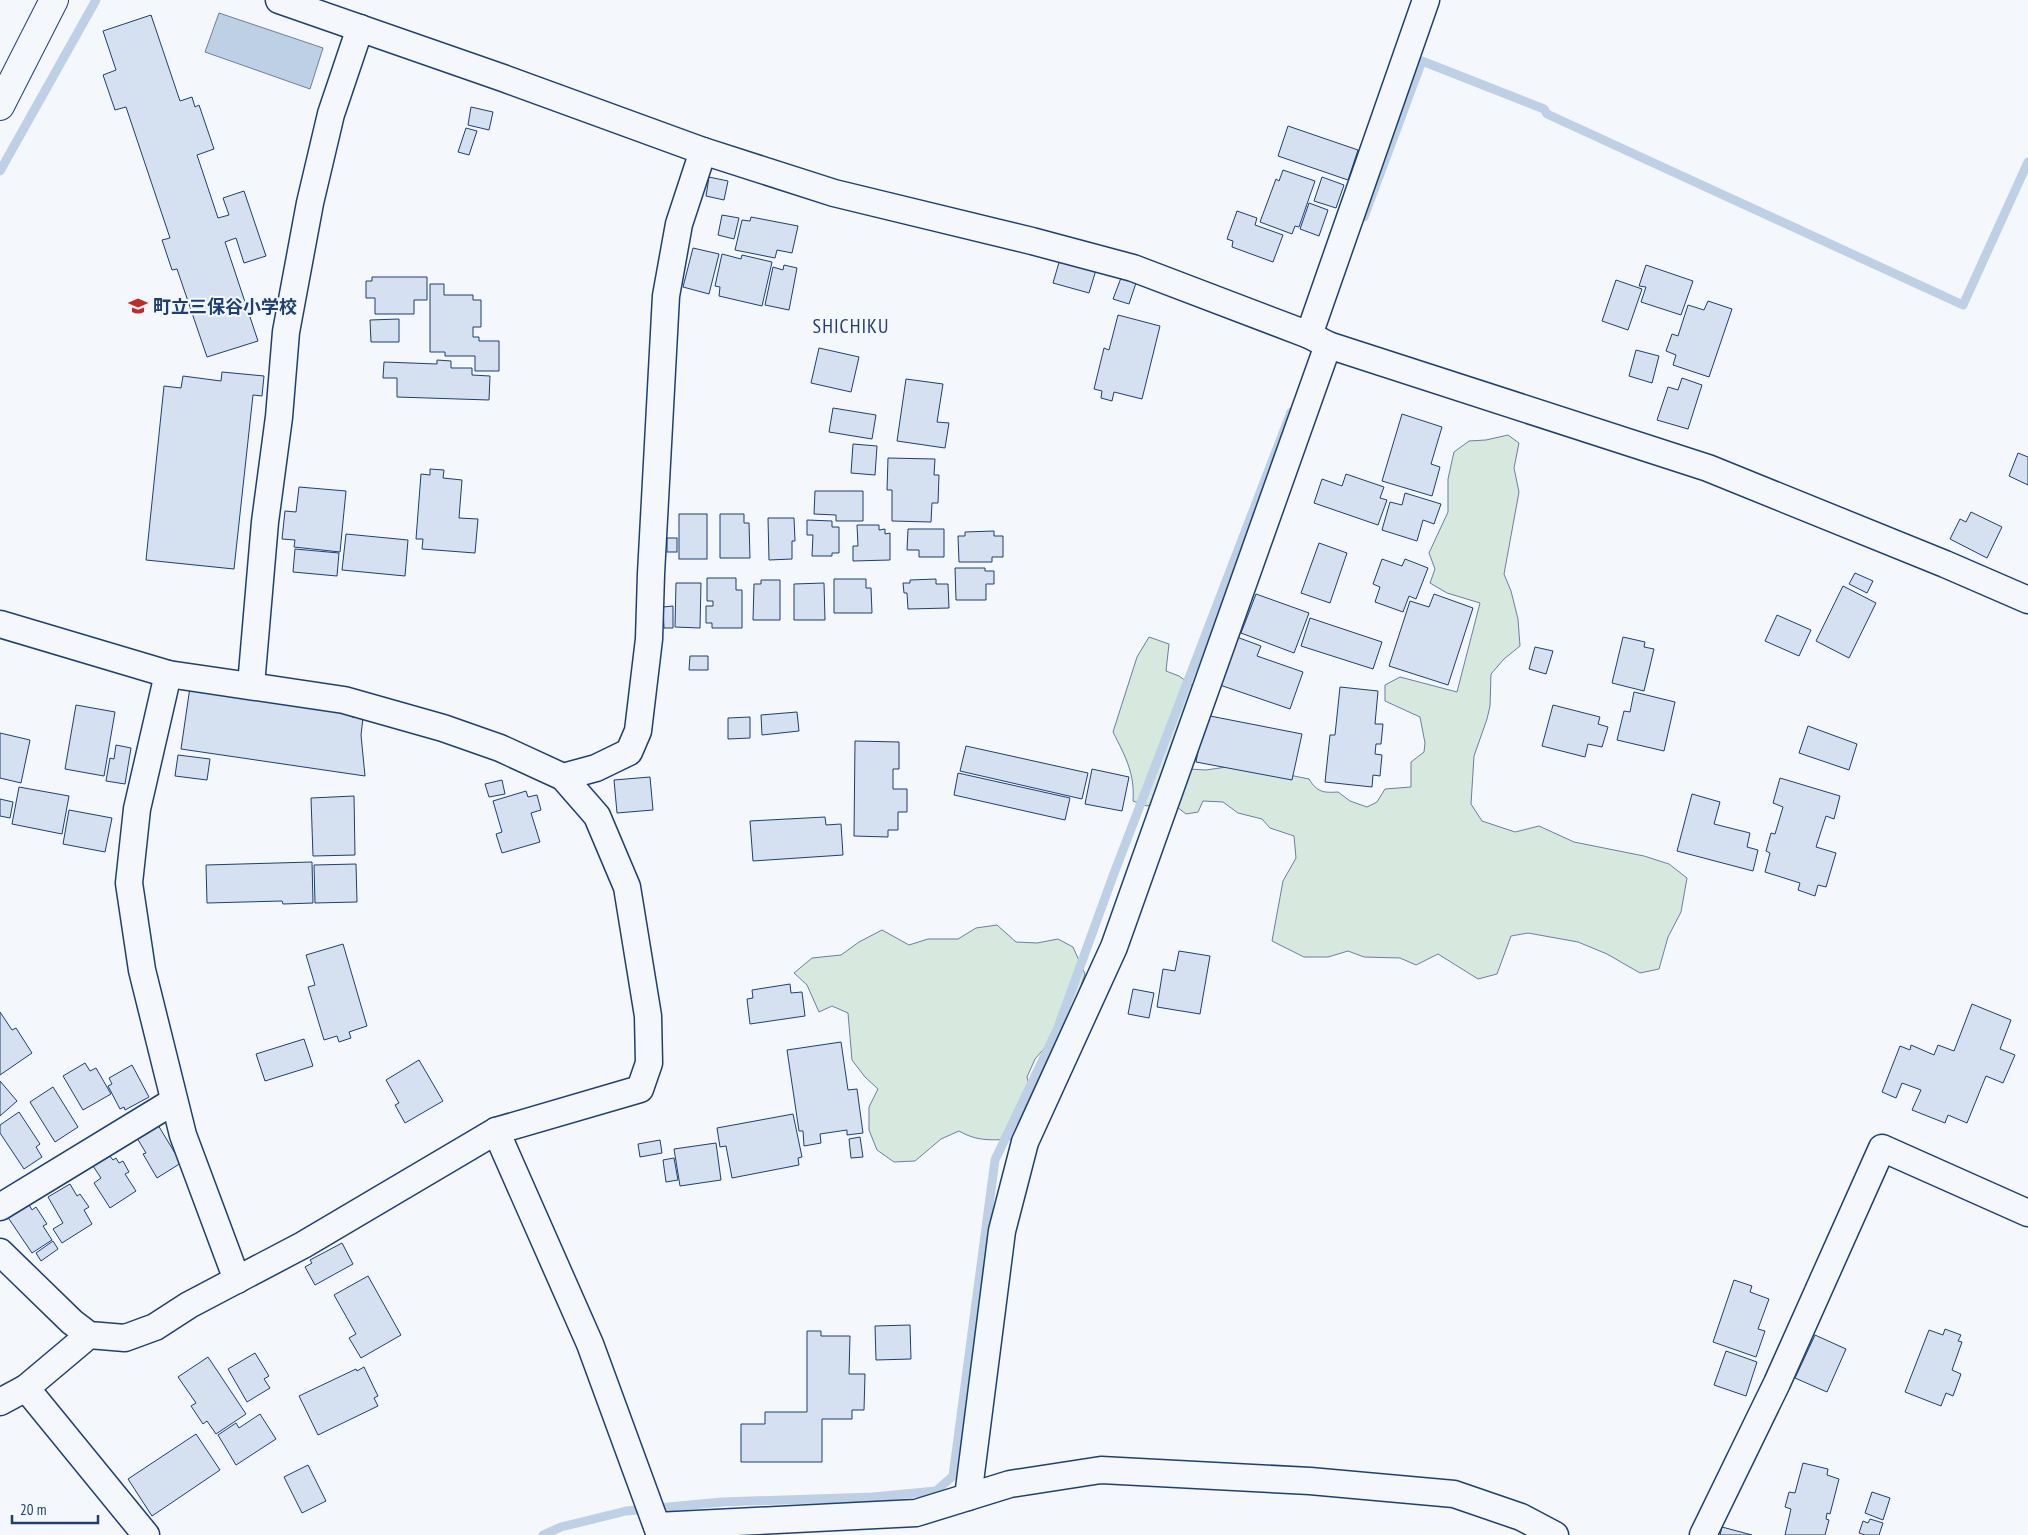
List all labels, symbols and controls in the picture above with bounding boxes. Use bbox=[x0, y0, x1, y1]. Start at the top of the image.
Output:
school or university icon: 町立三保谷小学校 bbox=[127, 295, 149, 317]
place label: 町立三保谷小学校 bbox=[153, 295, 297, 318]
district label: SHICHIKU bbox=[813, 313, 889, 339]
scale bar bbox=[12, 1492, 99, 1524]
text: 20 m bbox=[20, 1500, 46, 1519]

